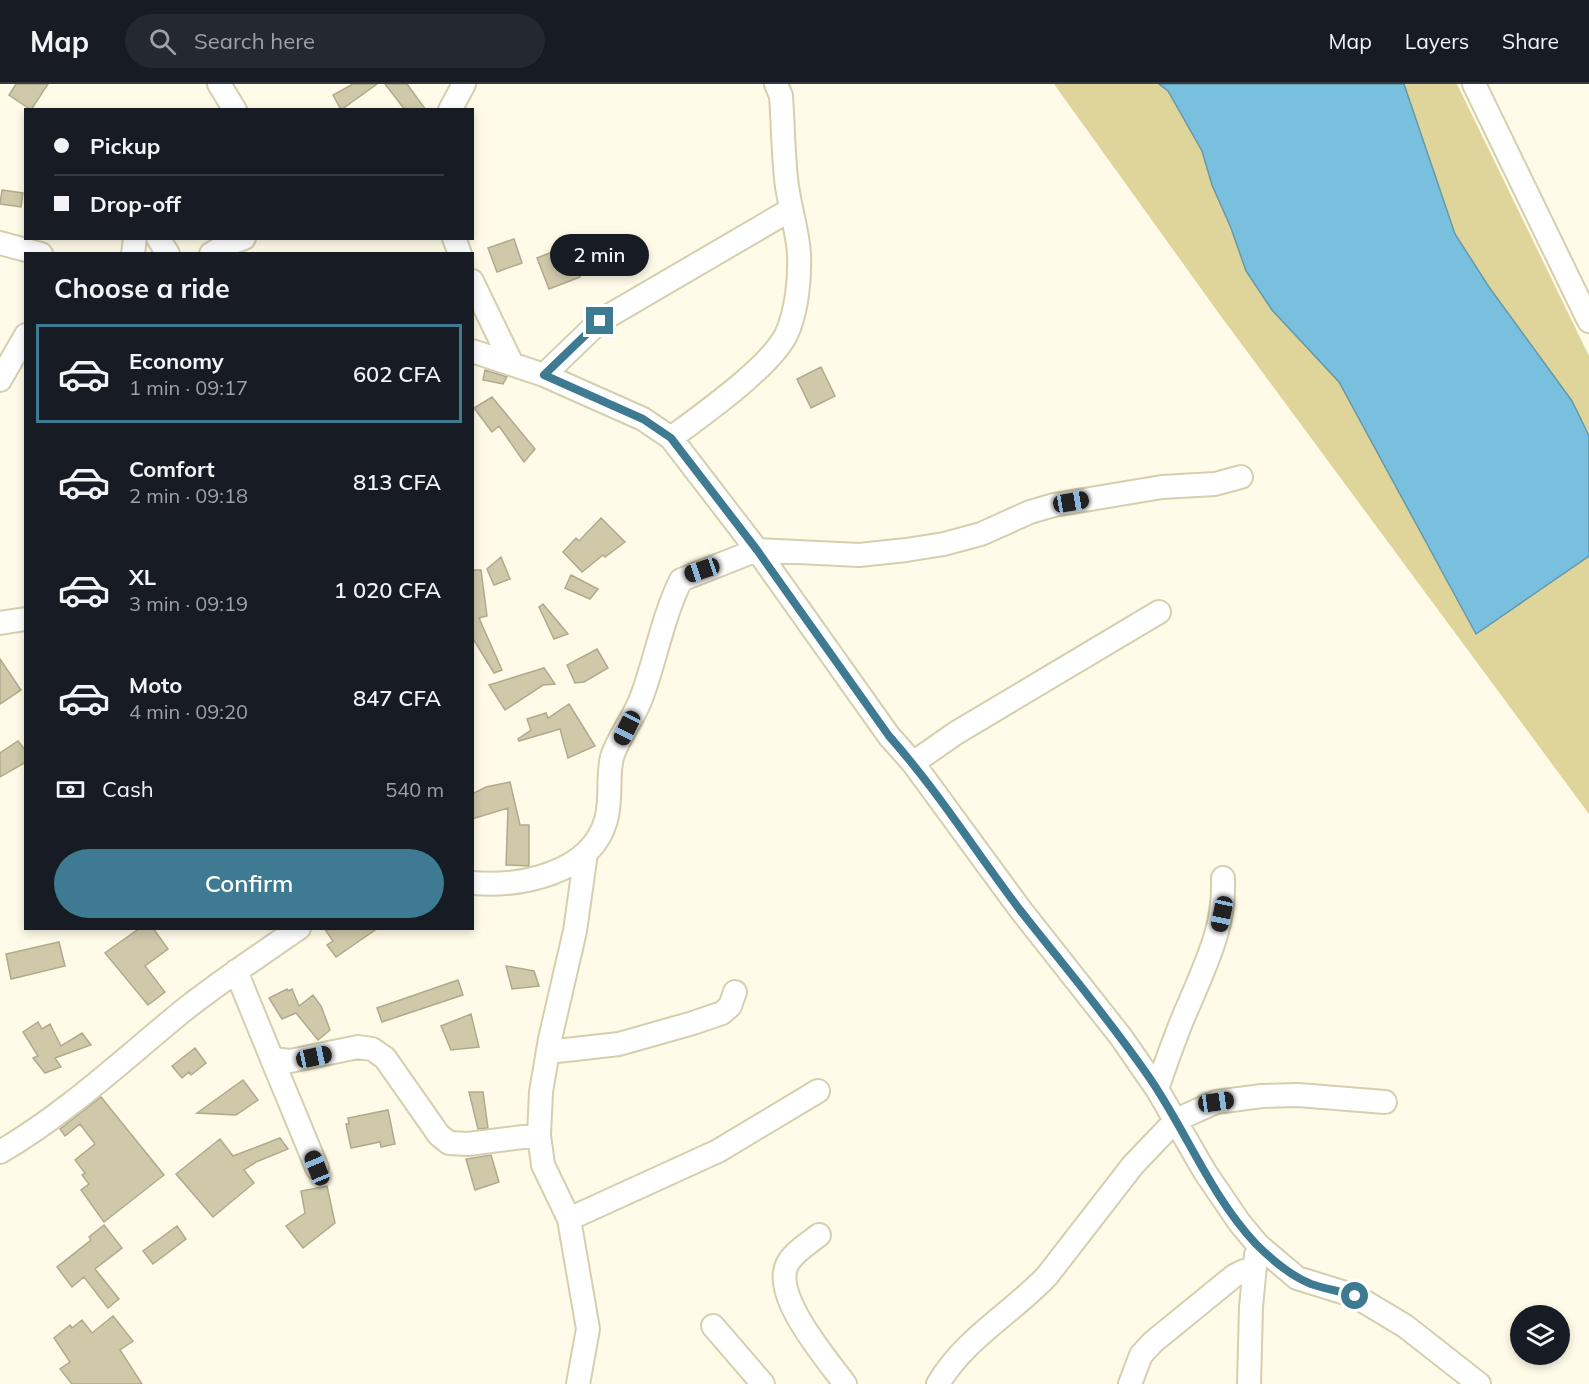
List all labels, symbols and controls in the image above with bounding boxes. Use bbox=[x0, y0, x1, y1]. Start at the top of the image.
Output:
search box bbox=[125, 14, 545, 68]
text: Map bbox=[30, 24, 89, 59]
icon: search bbox=[146, 25, 179, 58]
text: Search here bbox=[194, 27, 315, 55]
text: Map bbox=[1329, 28, 1372, 54]
text: Layers bbox=[1405, 28, 1469, 54]
text: Share bbox=[1502, 28, 1559, 54]
text: Pickup bbox=[90, 132, 160, 160]
text: Drop-off bbox=[90, 190, 181, 218]
callout: 2 min bbox=[550, 234, 650, 276]
text: 2 min bbox=[574, 242, 625, 267]
text: Choose a ride bbox=[54, 271, 230, 305]
route end bbox=[586, 307, 613, 334]
icon: car bbox=[57, 347, 111, 401]
text: Economy bbox=[129, 347, 224, 375]
text: 602 CFA bbox=[353, 360, 441, 388]
text: 1 min · 09:17 bbox=[129, 375, 248, 400]
icon: car bbox=[57, 455, 111, 509]
text: Comfort bbox=[129, 455, 215, 483]
text: 813 CFA bbox=[353, 468, 441, 496]
text: 2 min · 09:18 bbox=[129, 483, 248, 508]
car bbox=[1052, 490, 1090, 514]
car bbox=[682, 556, 722, 584]
icon: car bbox=[57, 563, 111, 617]
text: XL bbox=[129, 563, 156, 591]
text: 1 020 CFA bbox=[334, 576, 441, 604]
text: 3 min · 09:19 bbox=[129, 591, 248, 616]
icon: car bbox=[57, 671, 111, 725]
text: Moto bbox=[129, 671, 182, 699]
text: 847 CFA bbox=[353, 684, 441, 712]
text: 4 min · 09:20 bbox=[129, 699, 248, 724]
car bbox=[611, 708, 643, 748]
icon: cash bbox=[54, 773, 87, 806]
text: Cash bbox=[102, 775, 154, 803]
text: 540 m bbox=[385, 777, 444, 802]
button: Confirm bbox=[54, 849, 444, 918]
car bbox=[1209, 895, 1235, 933]
car bbox=[295, 1044, 333, 1070]
car bbox=[1197, 1091, 1235, 1113]
car bbox=[302, 1148, 332, 1188]
route start bbox=[1341, 1282, 1368, 1309]
map controls bbox=[1510, 1305, 1570, 1365]
button: layers bbox=[1510, 1305, 1570, 1365]

